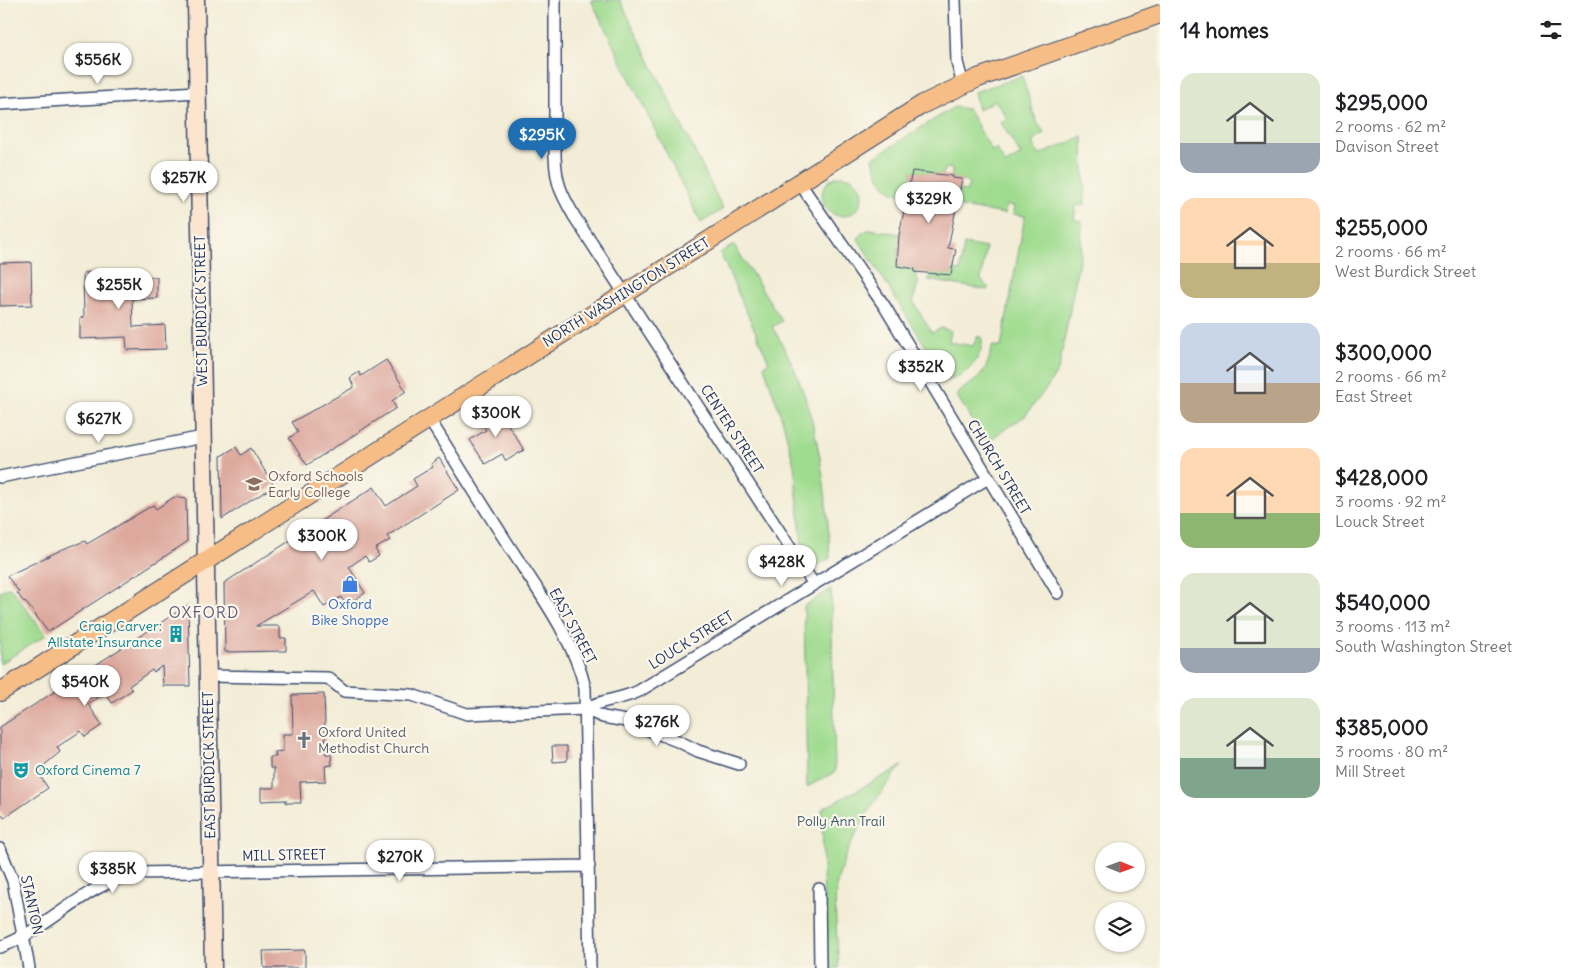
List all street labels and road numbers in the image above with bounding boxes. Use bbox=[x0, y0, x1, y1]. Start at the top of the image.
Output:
street label: NORTH WASHINGTON STREET bbox=[539, 233, 713, 351]
street label: WEST BURDICK STREET bbox=[191, 235, 211, 387]
street label: CENTER STREET bbox=[697, 381, 767, 477]
street label: CHURCH STREET bbox=[964, 416, 1034, 518]
street label: EAST STREET bbox=[545, 585, 601, 667]
street label: LOUCK STREET bbox=[645, 607, 737, 673]
street label: EAST BURDICK STREET bbox=[199, 691, 219, 839]
street label: MILL STREET bbox=[242, 845, 326, 865]
street label: STANTON bbox=[17, 873, 47, 937]

